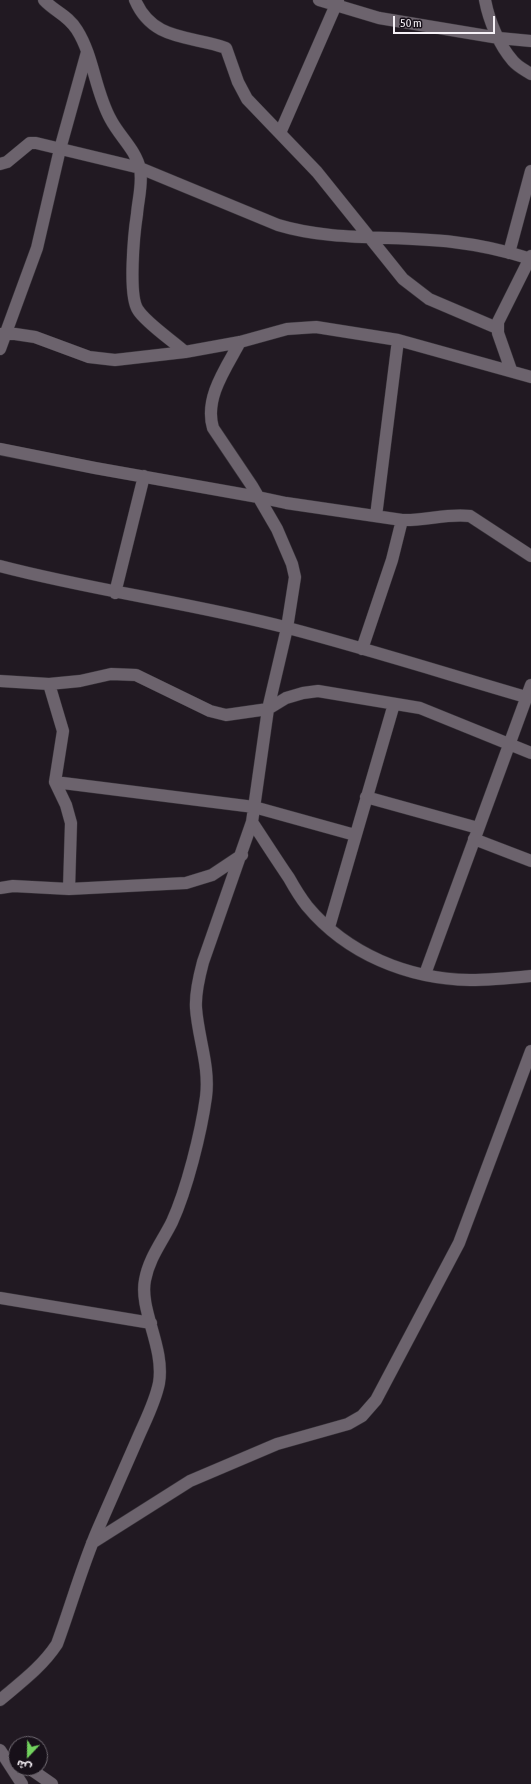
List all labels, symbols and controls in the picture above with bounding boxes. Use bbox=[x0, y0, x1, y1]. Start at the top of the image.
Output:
scale bar bbox=[395, 8, 497, 34]
text: 50 m bbox=[400, 16, 422, 30]
north arrow bbox=[8, 1736, 48, 1776]
text: ش bbox=[15, 1758, 33, 1775]

